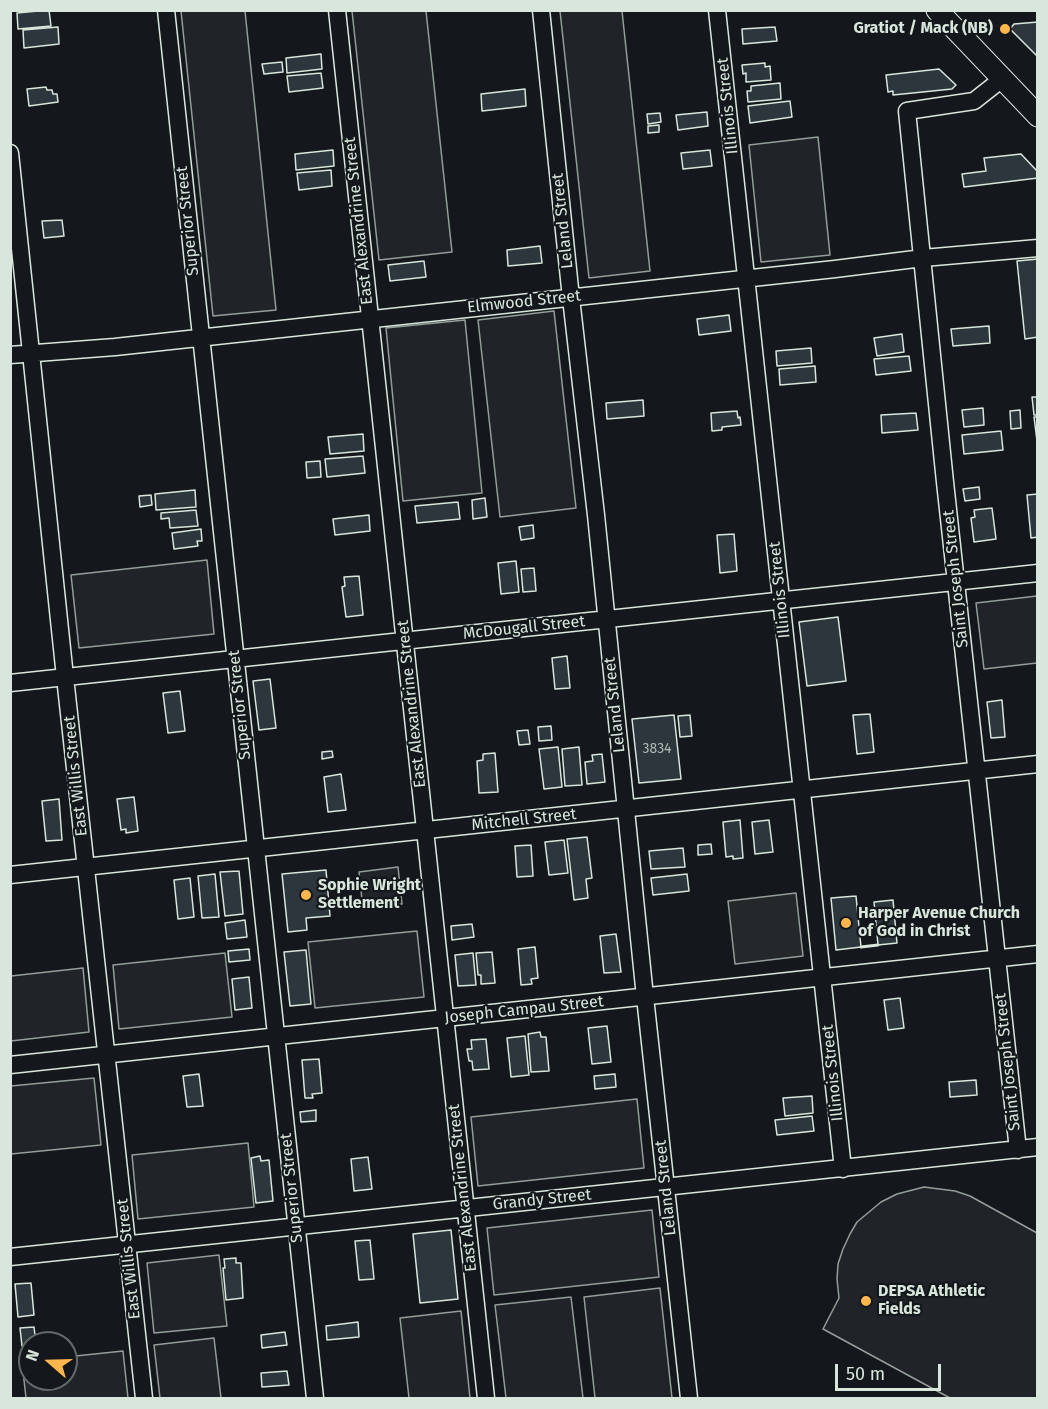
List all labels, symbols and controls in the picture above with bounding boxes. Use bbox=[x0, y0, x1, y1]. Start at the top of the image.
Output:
place label: Gratiot / Mack (NB) bbox=[853, 19, 993, 39]
marker: Gratiot / Mack (NB) bbox=[998, 22, 1012, 36]
street label: Illinois Street bbox=[713, 57, 743, 155]
street label: East Alexandrine Street bbox=[341, 136, 377, 306]
street label: Superior Street bbox=[173, 165, 203, 277]
street label: Leland Street bbox=[548, 172, 578, 270]
street label: Elmwood Street bbox=[466, 286, 582, 318]
street label: Saint Joseph Street bbox=[939, 509, 973, 649]
street label: Illinois Street bbox=[765, 541, 795, 639]
street label: McDougall Street bbox=[462, 612, 586, 644]
street label: East Alexandrine Street bbox=[394, 619, 430, 789]
street label: Superior Street bbox=[225, 649, 255, 761]
street label: Leland Street bbox=[600, 656, 630, 754]
street label: East Willis Street bbox=[60, 715, 92, 837]
house number: 3834 bbox=[642, 741, 672, 757]
street label: Mitchell Street bbox=[471, 805, 577, 835]
place label: Sophie Wright Settlement bbox=[318, 876, 421, 914]
marker: Sophie Wright Settlement bbox=[299, 888, 313, 902]
place label: Harper Avenue Church of God in Christ bbox=[858, 904, 1020, 942]
marker: Harper Avenue Church of God in Christ bbox=[839, 916, 853, 930]
street label: Joseph Campau Street bbox=[444, 992, 604, 1028]
street label: Saint Joseph Street bbox=[991, 992, 1025, 1132]
street label: Illinois Street bbox=[818, 1024, 848, 1122]
street label: East Alexandrine Street bbox=[445, 1103, 481, 1273]
street label: Superior Street bbox=[277, 1132, 307, 1244]
street label: Leland Street bbox=[651, 1139, 681, 1237]
street label: Grandy Street bbox=[492, 1185, 592, 1215]
street label: East Willis Street bbox=[113, 1198, 145, 1320]
place label: DEPSA Athletic Fields bbox=[878, 1282, 985, 1320]
marker: DEPSA Athletic Fields bbox=[859, 1294, 873, 1308]
north arrow bbox=[18, 1331, 78, 1391]
text: N bbox=[22, 1347, 43, 1364]
scale bar bbox=[838, 1352, 944, 1390]
text: 50 m bbox=[846, 1363, 885, 1385]

